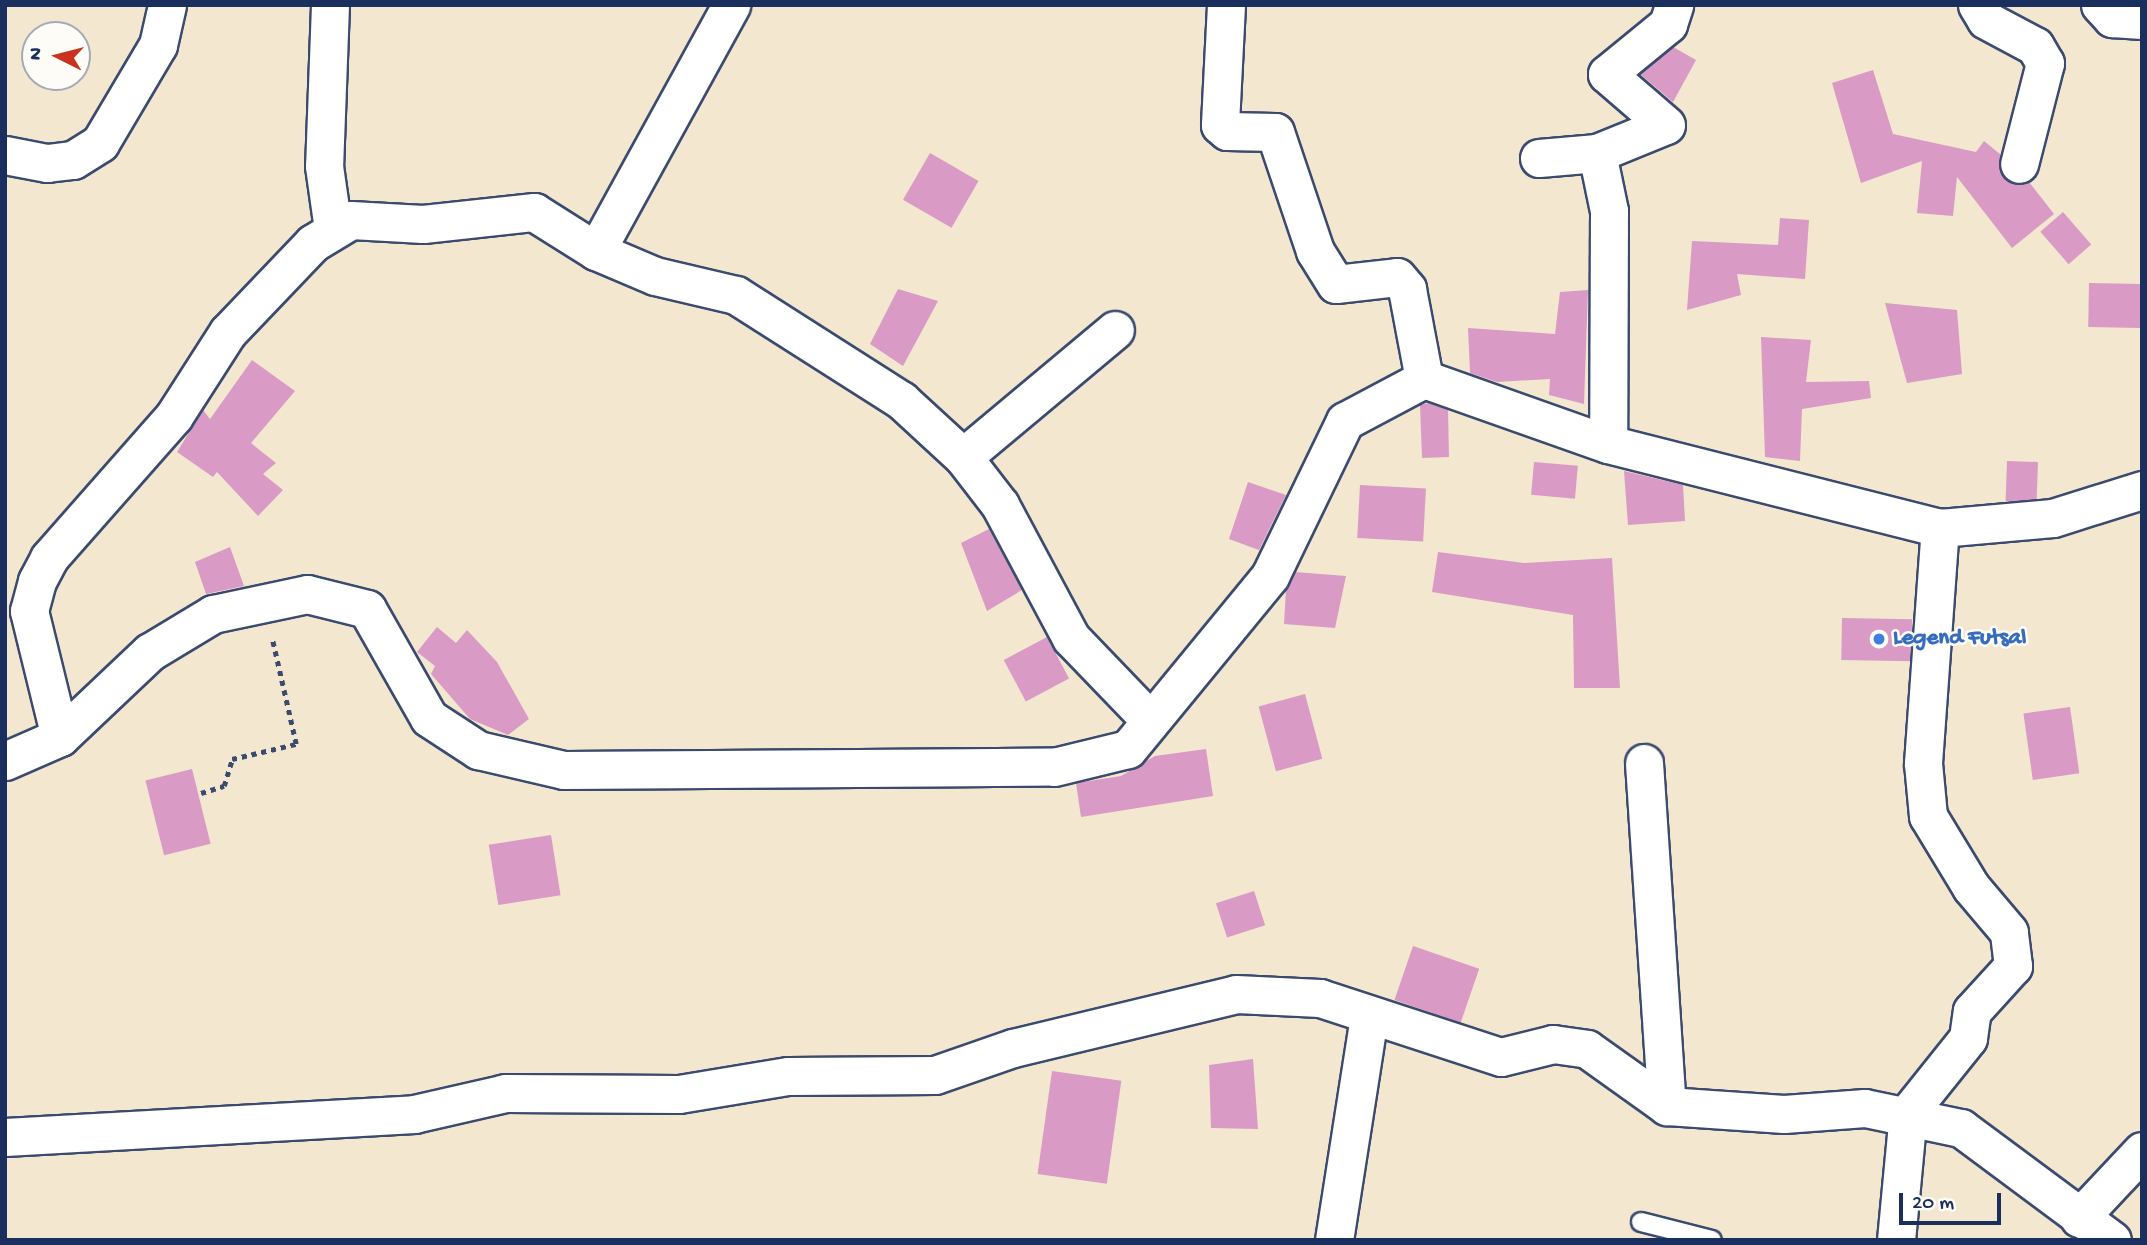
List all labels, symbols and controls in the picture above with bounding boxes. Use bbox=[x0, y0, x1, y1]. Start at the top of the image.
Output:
north arrow bbox=[21, 21, 91, 91]
text: N bbox=[25, 47, 49, 61]
place label: Legend Futsal bbox=[1893, 625, 2026, 653]
marker: Legend Futsal bbox=[1871, 631, 1887, 647]
scale bar bbox=[1902, 1178, 2004, 1222]
text: 20 m bbox=[1912, 1192, 1954, 1217]

